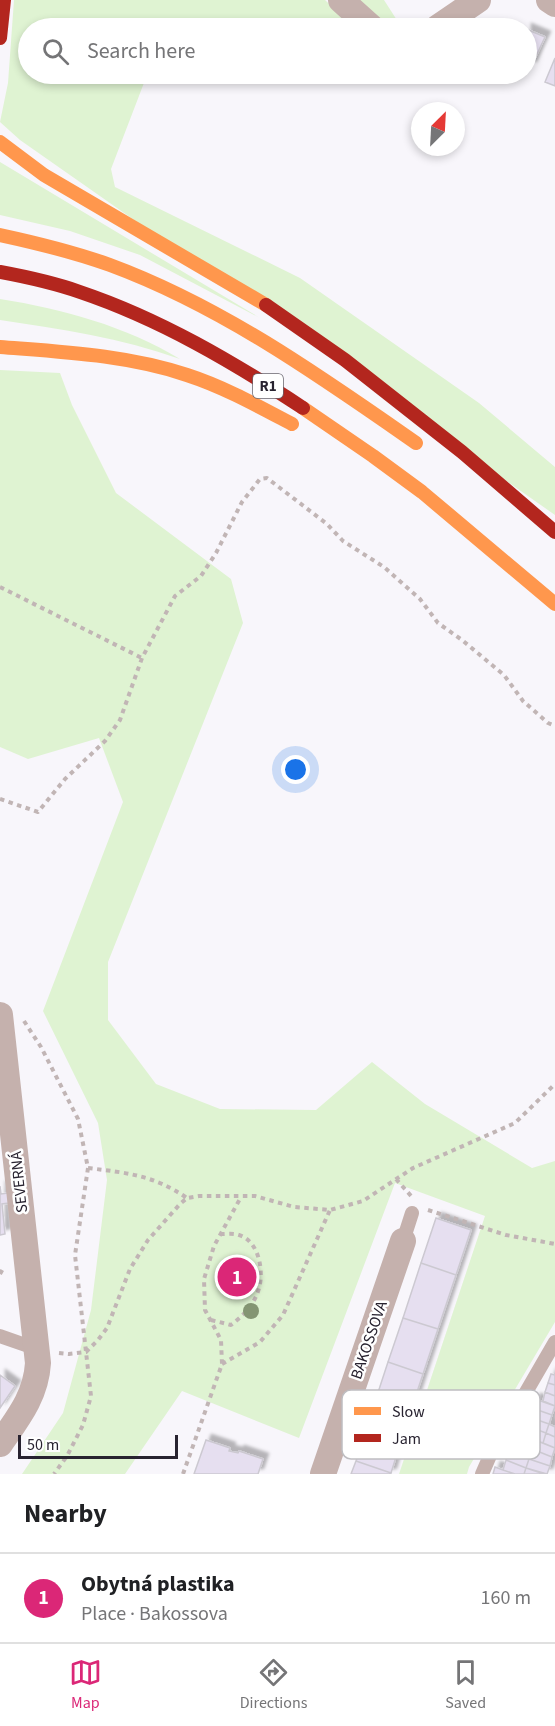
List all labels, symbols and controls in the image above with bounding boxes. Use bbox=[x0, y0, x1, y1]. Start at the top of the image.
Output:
search box bbox=[18, 18, 537, 84]
icon: search bbox=[39, 35, 72, 68]
text: Search here bbox=[87, 35, 195, 67]
north arrow bbox=[411, 102, 465, 156]
road number: R1 bbox=[253, 374, 283, 398]
your location bbox=[281, 755, 310, 784]
street label: SEVERNÁ bbox=[5, 1150, 33, 1214]
pin: 1 bbox=[218, 1254, 256, 1300]
street label: BAKOSSOVA bbox=[345, 1298, 393, 1382]
legend bbox=[342, 1390, 540, 1459]
text: Slow bbox=[392, 1401, 425, 1423]
text: Jam bbox=[392, 1428, 421, 1450]
scale bar bbox=[18, 1432, 178, 1460]
text: 50 m bbox=[27, 1434, 59, 1456]
text: Nearby bbox=[24, 1495, 107, 1532]
text: Obytná plastika bbox=[81, 1568, 235, 1600]
text: 1 bbox=[38, 1584, 49, 1612]
text: 160 m bbox=[481, 1584, 531, 1612]
text: Place · Bakossova bbox=[81, 1600, 228, 1628]
tab: Map bbox=[69, 1656, 102, 1714]
tab: Directions bbox=[240, 1656, 307, 1714]
tab: Saved bbox=[445, 1656, 486, 1714]

